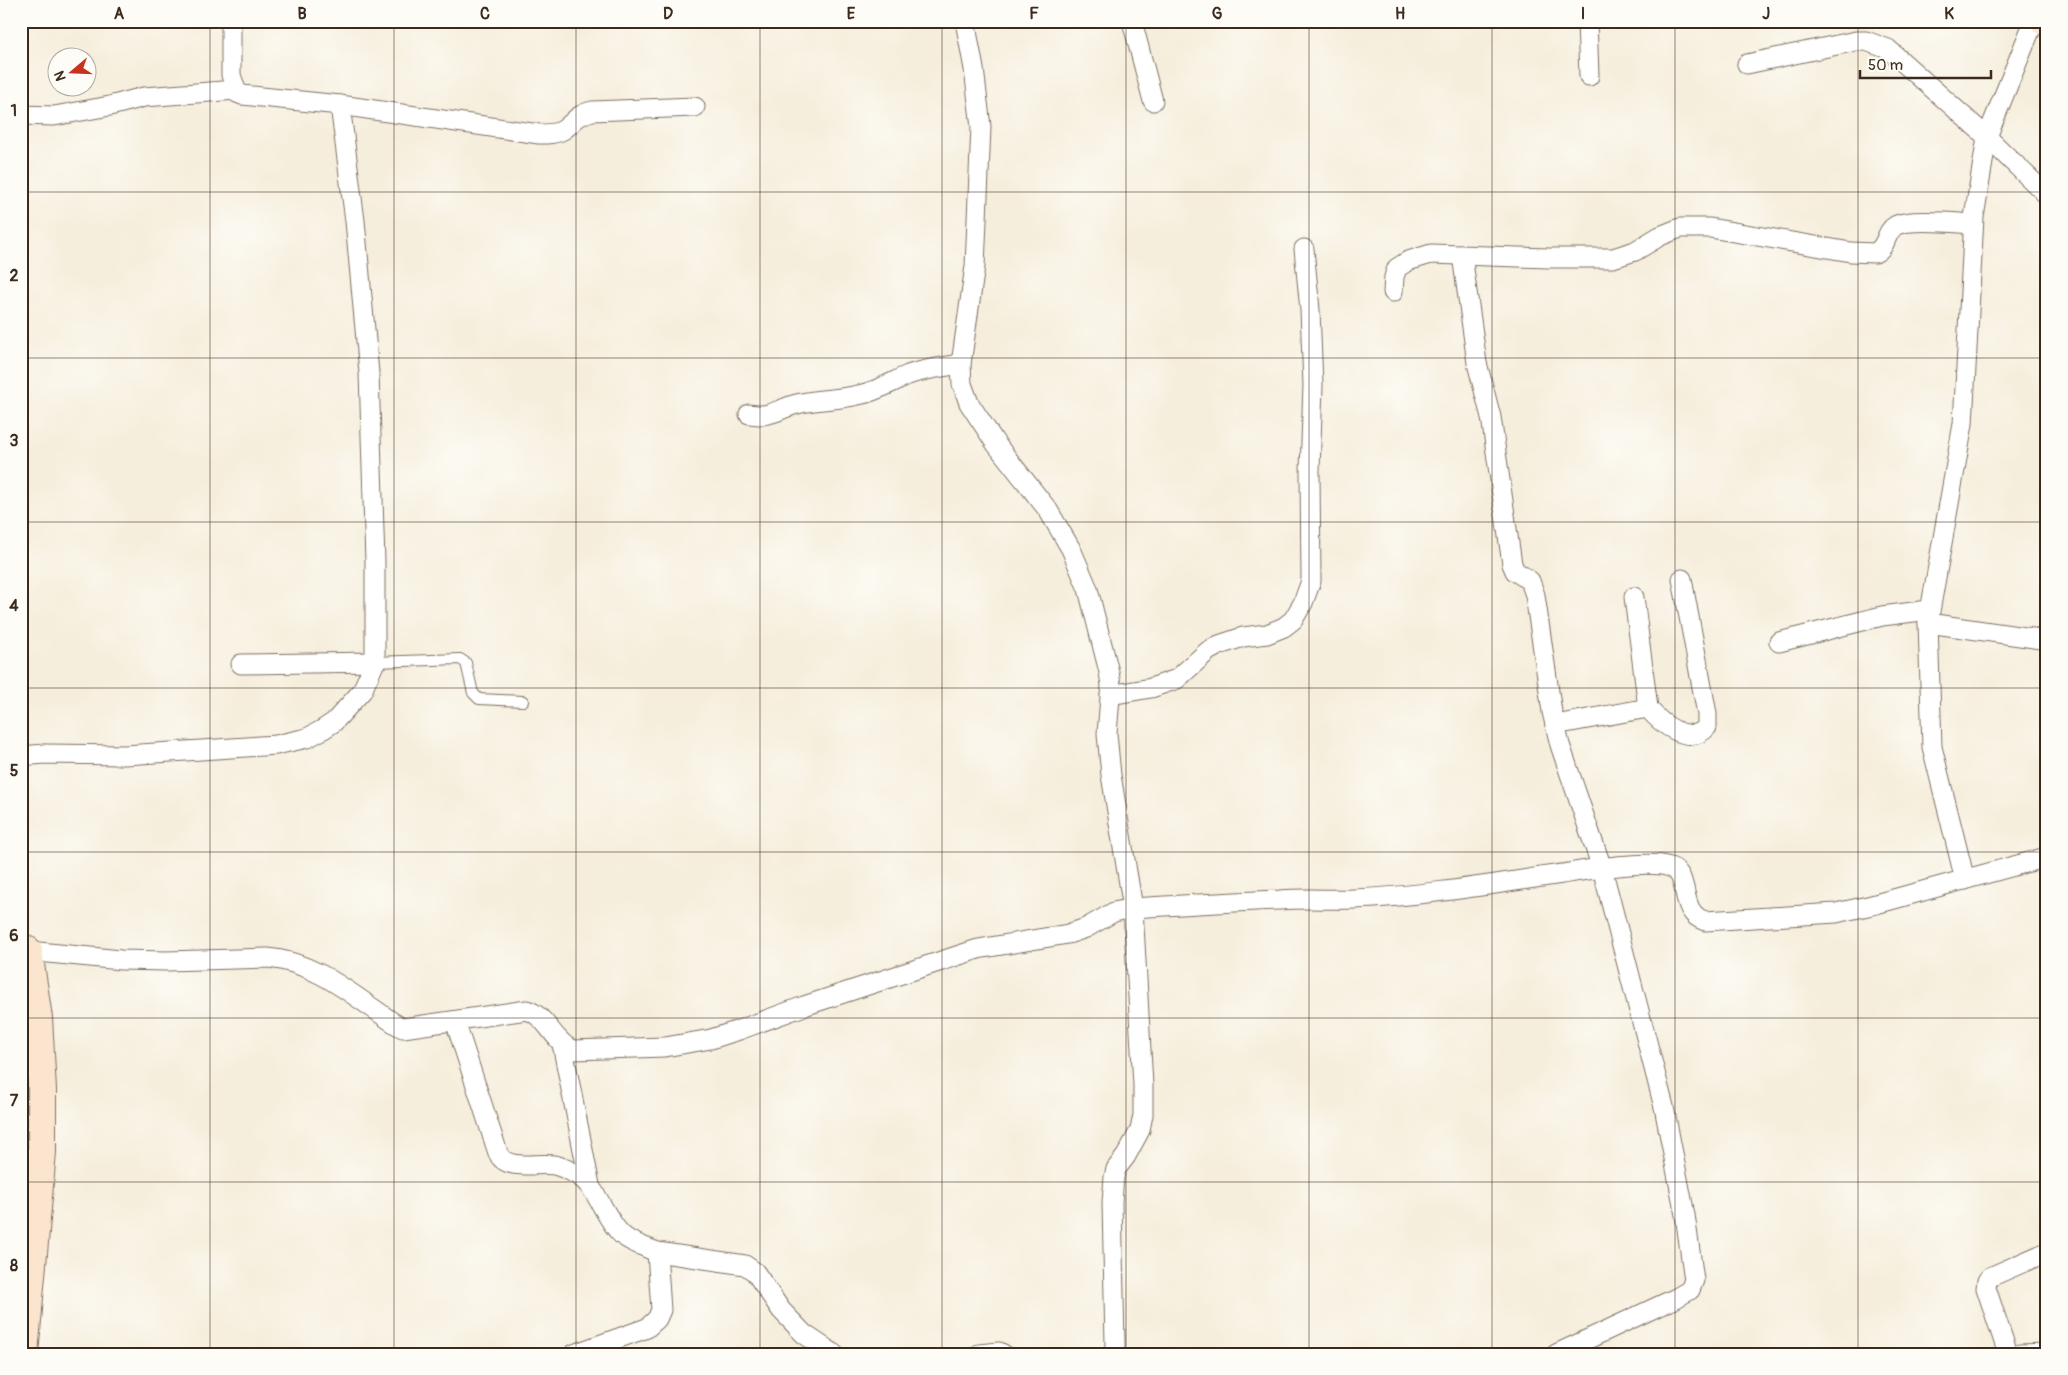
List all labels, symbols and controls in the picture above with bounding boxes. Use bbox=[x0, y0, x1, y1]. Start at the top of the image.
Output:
text: A bbox=[114, 4, 125, 24]
text: B bbox=[297, 4, 307, 24]
text: C bbox=[480, 4, 490, 24]
text: D bbox=[663, 4, 673, 24]
text: E bbox=[847, 4, 856, 24]
text: F bbox=[1029, 4, 1039, 24]
text: G bbox=[1212, 4, 1223, 24]
text: H bbox=[1395, 4, 1405, 24]
text: I bbox=[1581, 4, 1585, 24]
text: J bbox=[1762, 4, 1770, 24]
text: K bbox=[1944, 4, 1954, 24]
north arrow bbox=[48, 48, 98, 98]
scale bar bbox=[1860, 48, 1992, 80]
text: 50 m bbox=[1868, 56, 1903, 75]
text: N bbox=[51, 69, 70, 83]
text: 1 bbox=[11, 101, 17, 121]
text: 2 bbox=[10, 266, 19, 286]
text: 3 bbox=[10, 431, 19, 451]
text: 4 bbox=[9, 596, 19, 616]
text: 5 bbox=[10, 761, 19, 781]
text: 6 bbox=[9, 926, 19, 946]
text: 7 bbox=[10, 1091, 19, 1111]
text: 8 bbox=[10, 1256, 18, 1276]

